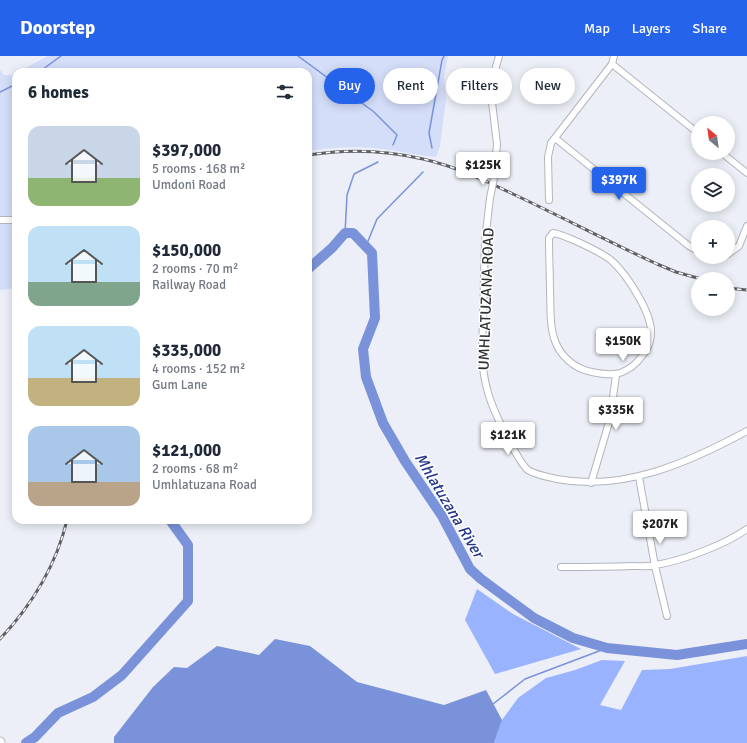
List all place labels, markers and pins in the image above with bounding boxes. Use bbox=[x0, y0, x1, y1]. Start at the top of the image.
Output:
pin: $125K bbox=[455, 152, 511, 186]
pin: $397K bbox=[591, 167, 647, 201]
pin: $150K bbox=[595, 328, 651, 362]
pin: $335K bbox=[588, 397, 644, 431]
pin: $121K bbox=[480, 422, 536, 456]
pin: $207K bbox=[632, 511, 688, 545]

